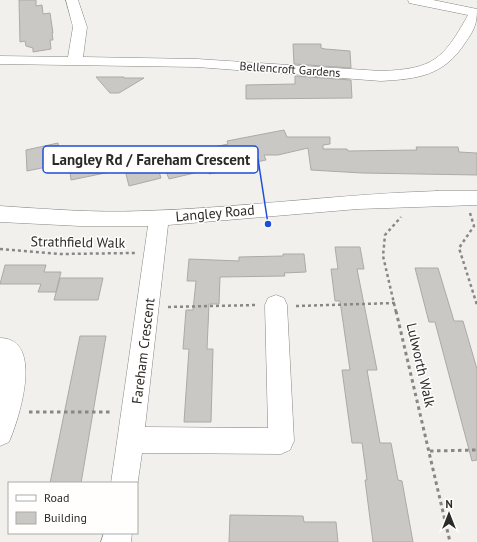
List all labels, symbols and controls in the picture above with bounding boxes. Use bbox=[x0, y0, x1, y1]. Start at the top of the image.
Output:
street label: Bellencroft Gardens bbox=[239, 58, 341, 80]
callout: Langley Rd / Fareham Crescent bbox=[43, 146, 258, 173]
text: Langley Rd / Fareham Crescent bbox=[52, 150, 251, 169]
street label: Langley Road bbox=[175, 201, 255, 225]
street label: Strathfield Walk bbox=[30, 232, 126, 252]
street label: Fareham Crescent bbox=[128, 297, 158, 405]
street label: Lulworth Walk bbox=[403, 321, 440, 409]
legend bbox=[8, 482, 138, 534]
text: Road bbox=[44, 490, 69, 505]
north arrow bbox=[429, 494, 469, 534]
text: N bbox=[445, 497, 453, 511]
text: Building bbox=[44, 510, 87, 525]

